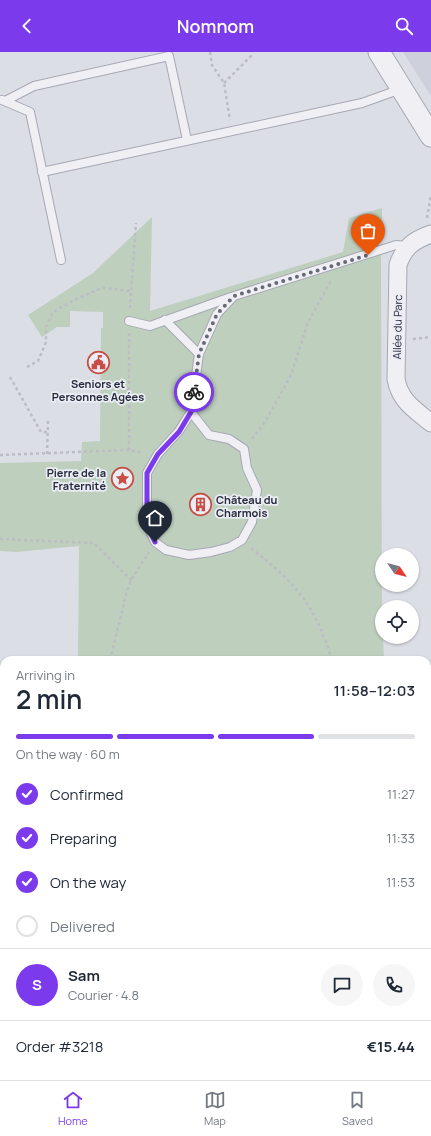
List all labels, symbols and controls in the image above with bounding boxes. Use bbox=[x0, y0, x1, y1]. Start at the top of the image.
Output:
text: Nomnom bbox=[177, 14, 254, 38]
icon: back bbox=[16, 15, 38, 37]
icon: search bbox=[393, 15, 415, 37]
pin bbox=[351, 214, 385, 255]
icon: bag bbox=[357, 220, 379, 242]
street label: Allée du Parc bbox=[389, 294, 405, 360]
public building icon: Seniors et Personnes Agées bbox=[85, 350, 111, 376]
courier bbox=[174, 372, 214, 412]
place label: Seniors et Personnes Agées bbox=[52, 376, 144, 404]
icon: bike bbox=[183, 381, 205, 403]
place label: Pierre de la Fraternité bbox=[47, 465, 106, 493]
place icon: Pierre de la Fraternité bbox=[109, 465, 135, 491]
building icon: Château du Charmois bbox=[188, 492, 214, 518]
place label: Château du Charmois bbox=[216, 492, 278, 520]
pin bbox=[138, 501, 172, 542]
icon: home bbox=[144, 507, 166, 529]
north arrow bbox=[375, 548, 419, 592]
map controls bbox=[375, 548, 419, 644]
button: locate bbox=[375, 600, 419, 644]
text: Arriving in bbox=[16, 666, 75, 684]
text: 11:58–12:03 bbox=[333, 680, 415, 701]
text: 2 min bbox=[16, 681, 82, 717]
text: On the way · 60 m bbox=[16, 745, 120, 763]
icon: check bbox=[16, 783, 38, 805]
text: Confirmed bbox=[50, 784, 123, 805]
text: 11:27 bbox=[387, 785, 415, 803]
icon: check bbox=[16, 827, 38, 849]
text: Preparing bbox=[50, 828, 117, 849]
text: 11:33 bbox=[387, 829, 415, 847]
icon: check bbox=[16, 871, 38, 893]
text: On the way bbox=[50, 872, 126, 893]
text: 11:53 bbox=[386, 873, 415, 891]
text: Delivered bbox=[50, 916, 115, 937]
button: chat bbox=[321, 964, 363, 1006]
button: phone bbox=[373, 964, 415, 1006]
text: Sam bbox=[68, 965, 100, 986]
text: S bbox=[32, 974, 42, 995]
text: Courier · 4.8 bbox=[68, 986, 139, 1004]
text: Order #3218 bbox=[16, 1036, 103, 1057]
text: €15.44 bbox=[367, 1036, 415, 1057]
tab: Home bbox=[58, 1089, 88, 1128]
tab: Map bbox=[204, 1089, 226, 1128]
tab: Saved bbox=[342, 1089, 373, 1128]

